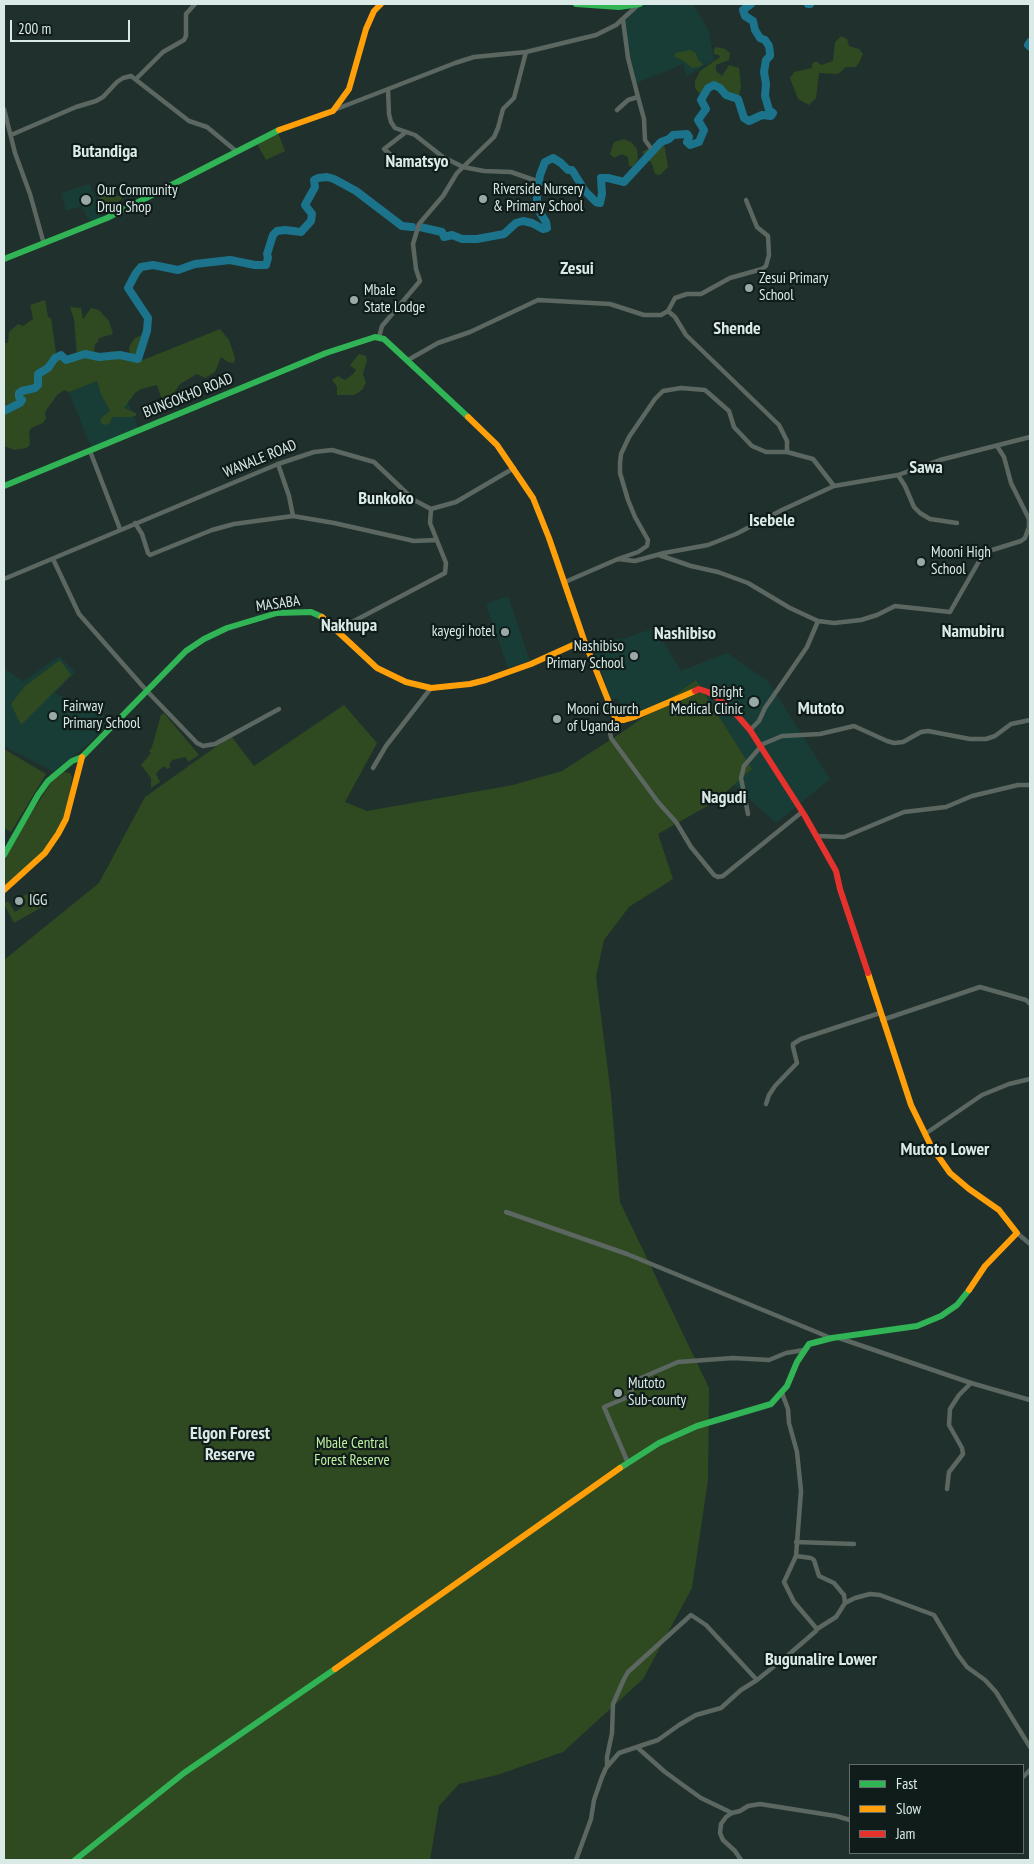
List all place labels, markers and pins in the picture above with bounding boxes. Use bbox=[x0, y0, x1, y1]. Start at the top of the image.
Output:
place label: Riverside Nursery & Primary School bbox=[493, 181, 583, 216]
place label: Our Community Drug Shop bbox=[97, 182, 178, 217]
marker: Our Community Drug Shop bbox=[79, 193, 93, 207]
marker: Riverside Nursery & Primary School bbox=[477, 193, 489, 205]
place label: Zesui Primary School bbox=[759, 270, 828, 305]
place label: Mbale State Lodge bbox=[364, 282, 425, 317]
marker: Zesui Primary School bbox=[743, 282, 755, 294]
marker: Mbale State Lodge bbox=[348, 294, 360, 306]
place label: Mooni High School bbox=[931, 544, 991, 579]
marker: Mooni High School bbox=[915, 556, 927, 568]
place label: kayegi hotel bbox=[432, 623, 495, 641]
marker: kayegi hotel bbox=[499, 626, 511, 638]
place label: Nashibiso Primary School bbox=[547, 638, 624, 673]
marker: Nashibiso Primary School bbox=[628, 650, 640, 662]
place label: Bright Medical Clinic bbox=[671, 684, 743, 719]
marker: Bright Medical Clinic bbox=[747, 695, 761, 709]
place label: Fairway Primary School bbox=[63, 698, 140, 733]
place label: Mooni Church of Uganda bbox=[567, 701, 639, 736]
marker: Fairway Primary School bbox=[47, 710, 59, 722]
marker: Mooni Church of Uganda bbox=[551, 713, 563, 725]
place label: IGG bbox=[29, 892, 47, 910]
marker: IGG bbox=[13, 895, 25, 907]
place label: Mutoto Sub-county bbox=[628, 1375, 686, 1410]
marker: Mutoto Sub-county bbox=[612, 1387, 624, 1399]

